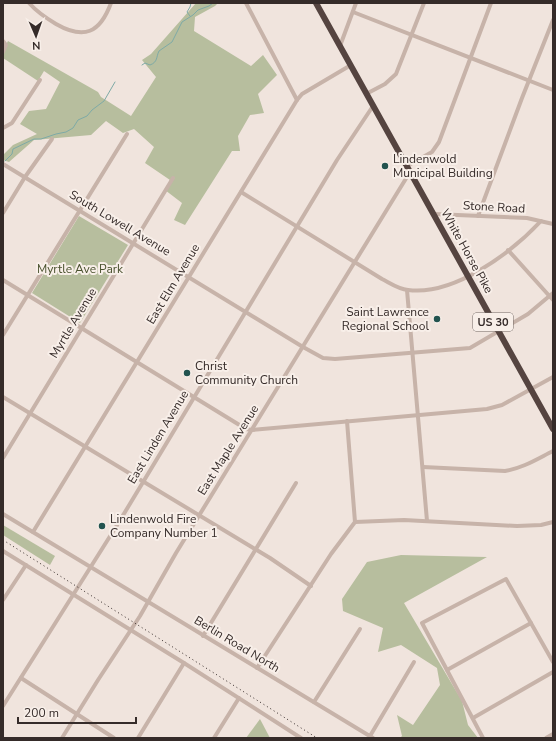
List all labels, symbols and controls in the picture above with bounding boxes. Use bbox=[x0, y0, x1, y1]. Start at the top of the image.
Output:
north arrow bbox=[16, 16, 56, 56]
text: N bbox=[32, 38, 41, 53]
place label: Lindenwold Municipal Building bbox=[393, 151, 493, 181]
marker: Lindenwold Municipal Building bbox=[380, 161, 390, 171]
street label: South Lowell Avenue bbox=[66, 186, 174, 260]
street label: Stone Road bbox=[462, 197, 526, 217]
street label: White Horse Pike bbox=[437, 206, 497, 296]
street label: East Elm Avenue bbox=[143, 241, 203, 327]
park label: Myrtle Ave Park bbox=[37, 261, 124, 277]
street label: Myrtle Avenue bbox=[46, 285, 100, 361]
place label: Saint Lawrence Regional School bbox=[342, 304, 429, 334]
road number: US 30 bbox=[473, 313, 513, 331]
marker: Saint Lawrence Regional School bbox=[432, 314, 442, 324]
place label: Christ Community Church bbox=[195, 358, 298, 388]
marker: Christ Community Church bbox=[182, 368, 192, 378]
street label: East Linden Avenue bbox=[124, 387, 192, 487]
street label: East Maple Avenue bbox=[194, 402, 262, 498]
place label: Lindenwold Fire Company Number 1 bbox=[110, 511, 218, 541]
marker: Lindenwold Fire Company Number 1 bbox=[97, 521, 107, 531]
street label: Berlin Road North bbox=[191, 612, 283, 676]
scale bar bbox=[18, 699, 136, 725]
text: 200 m bbox=[24, 705, 59, 721]

